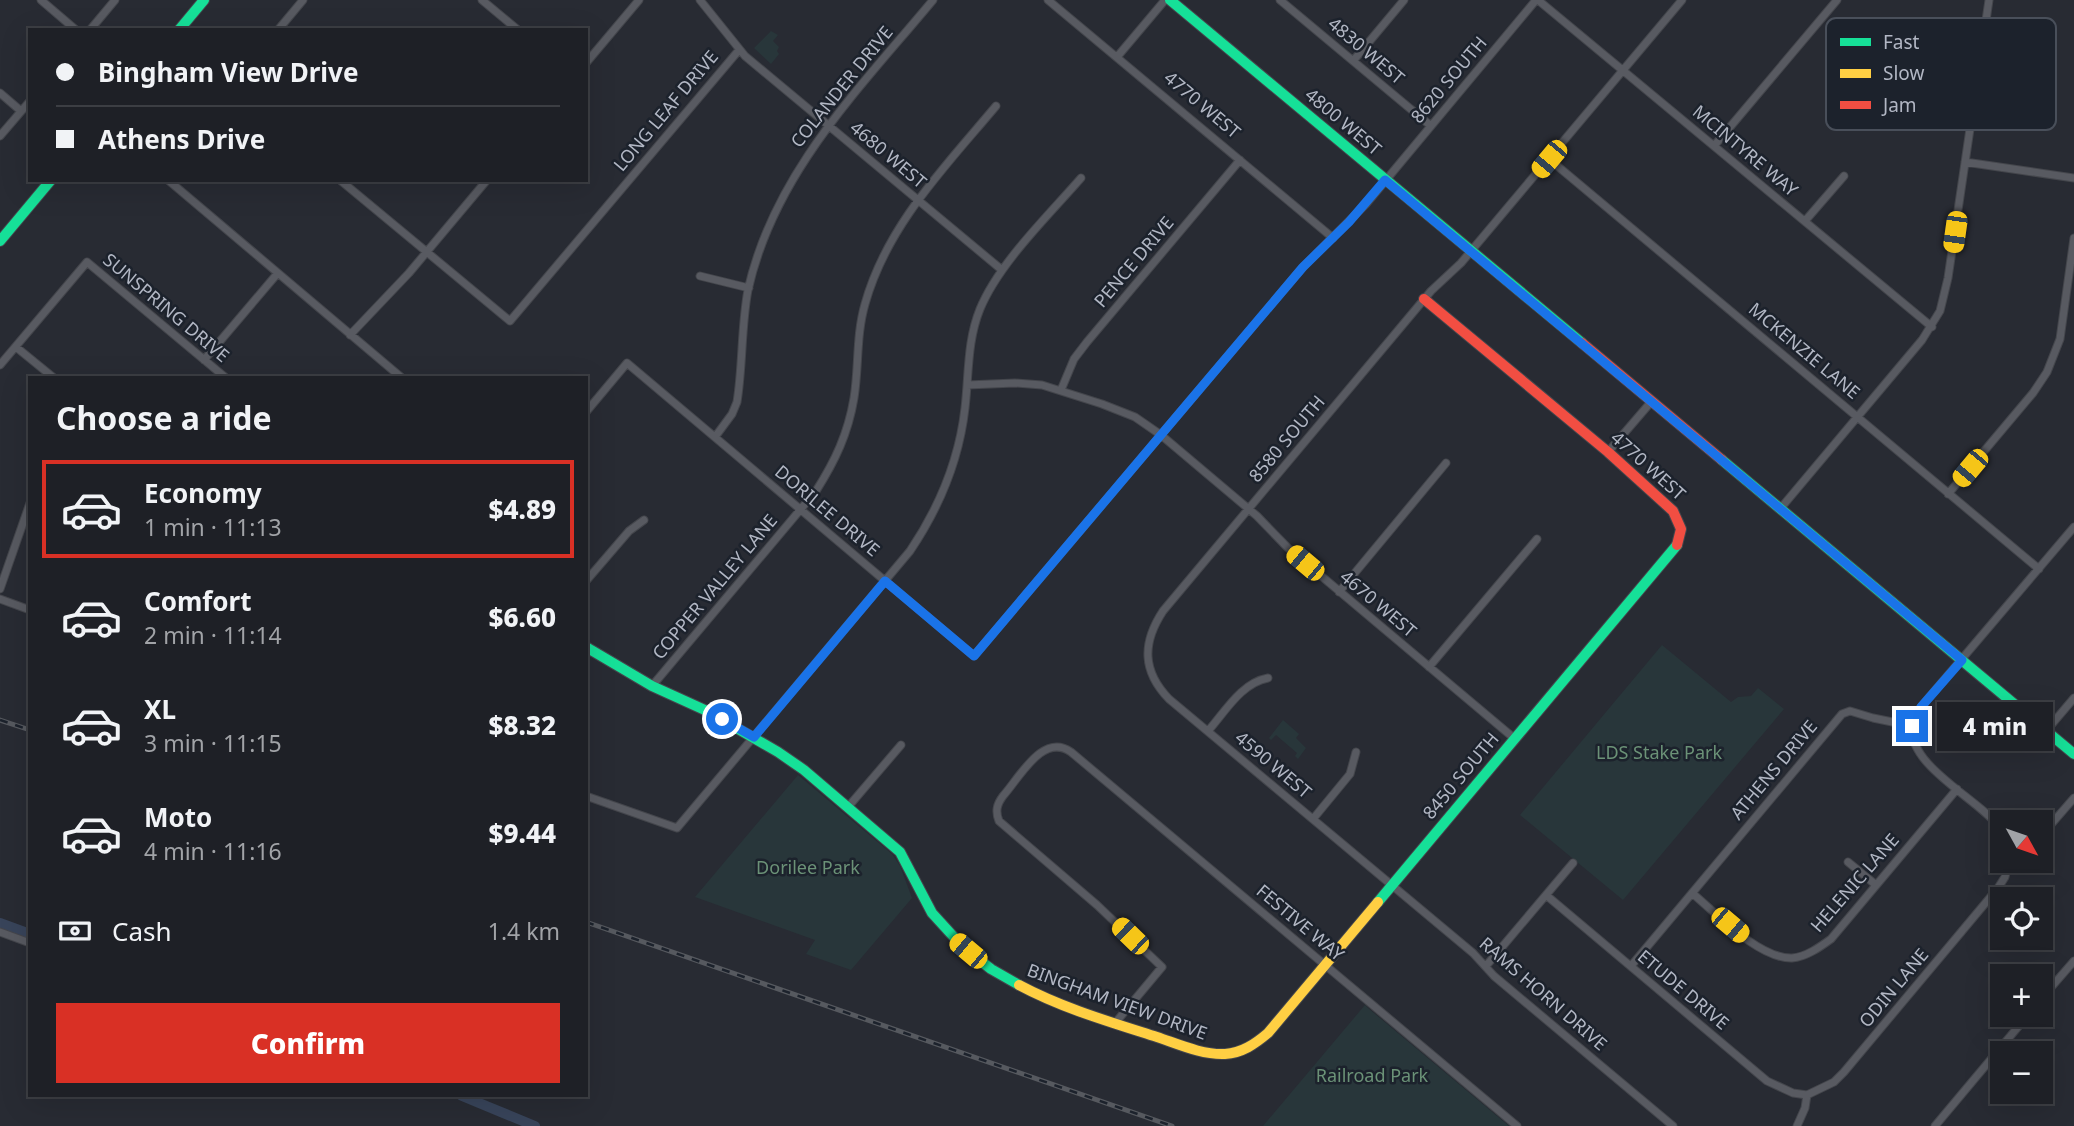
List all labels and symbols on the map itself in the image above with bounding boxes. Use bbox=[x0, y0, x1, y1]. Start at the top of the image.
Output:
street label: 4830 WEST bbox=[1323, 11, 1410, 89]
legend bbox=[1826, 18, 2056, 130]
street label: COLANDER DRIVE bbox=[785, 21, 898, 152]
text: Fast bbox=[1883, 29, 1920, 55]
street label: 8620 SOUTH bbox=[1405, 31, 1492, 128]
street label: LONG LEAF DRIVE bbox=[608, 45, 723, 176]
text: Slow bbox=[1883, 60, 1924, 86]
street label: 4770 WEST bbox=[1159, 65, 1246, 143]
street label: 4800 WEST bbox=[1300, 82, 1387, 160]
text: Jam bbox=[1881, 92, 1917, 118]
street label: MCINTYRE WAY bbox=[1688, 99, 1804, 202]
street label: 4680 WEST bbox=[845, 115, 932, 193]
car bbox=[1528, 136, 1571, 182]
car bbox=[1942, 210, 1969, 254]
street label: PENCE DRIVE bbox=[1088, 211, 1178, 312]
street label: SUNSPRING DRIVE bbox=[99, 247, 235, 367]
street label: MCKENZIE LANE bbox=[1744, 297, 1865, 404]
street label: 8580 SOUTH bbox=[1243, 390, 1330, 487]
street label: 4770 WEST bbox=[1606, 425, 1691, 505]
car bbox=[1949, 445, 1992, 491]
street label: DORILEE DRIVE bbox=[770, 459, 885, 561]
street label: COPPER VALLEY LANE bbox=[646, 509, 782, 664]
car bbox=[1283, 541, 1328, 585]
street label: 4670 WEST bbox=[1335, 564, 1422, 642]
callout: 4 min bbox=[1937, 702, 2052, 750]
route start bbox=[706, 703, 738, 735]
route end bbox=[1896, 710, 1928, 742]
street label: ATHENS DRIVE bbox=[1724, 714, 1822, 824]
street label: 4590 WEST bbox=[1230, 725, 1317, 803]
street label: 8450 SOUTH bbox=[1417, 727, 1504, 824]
park label: LDS Stake Park bbox=[1596, 740, 1722, 764]
north arrow bbox=[1990, 810, 2053, 873]
street label: HELENIC LANE bbox=[1805, 828, 1904, 937]
park label: Dorilee Park bbox=[756, 855, 860, 879]
street label: FESTIVE WAY bbox=[1252, 879, 1350, 966]
car bbox=[1708, 903, 1753, 947]
car bbox=[1108, 914, 1153, 958]
car bbox=[946, 929, 991, 973]
street label: RAMS HORN DRIVE bbox=[1475, 931, 1613, 1055]
street label: ODIN LANE bbox=[1853, 943, 1933, 1032]
street label: ETUDE DRIVE bbox=[1633, 944, 1734, 1035]
street label: BINGHAM VIEW DRIVE bbox=[1024, 957, 1211, 1045]
park label: Railroad Park bbox=[1316, 1063, 1429, 1087]

